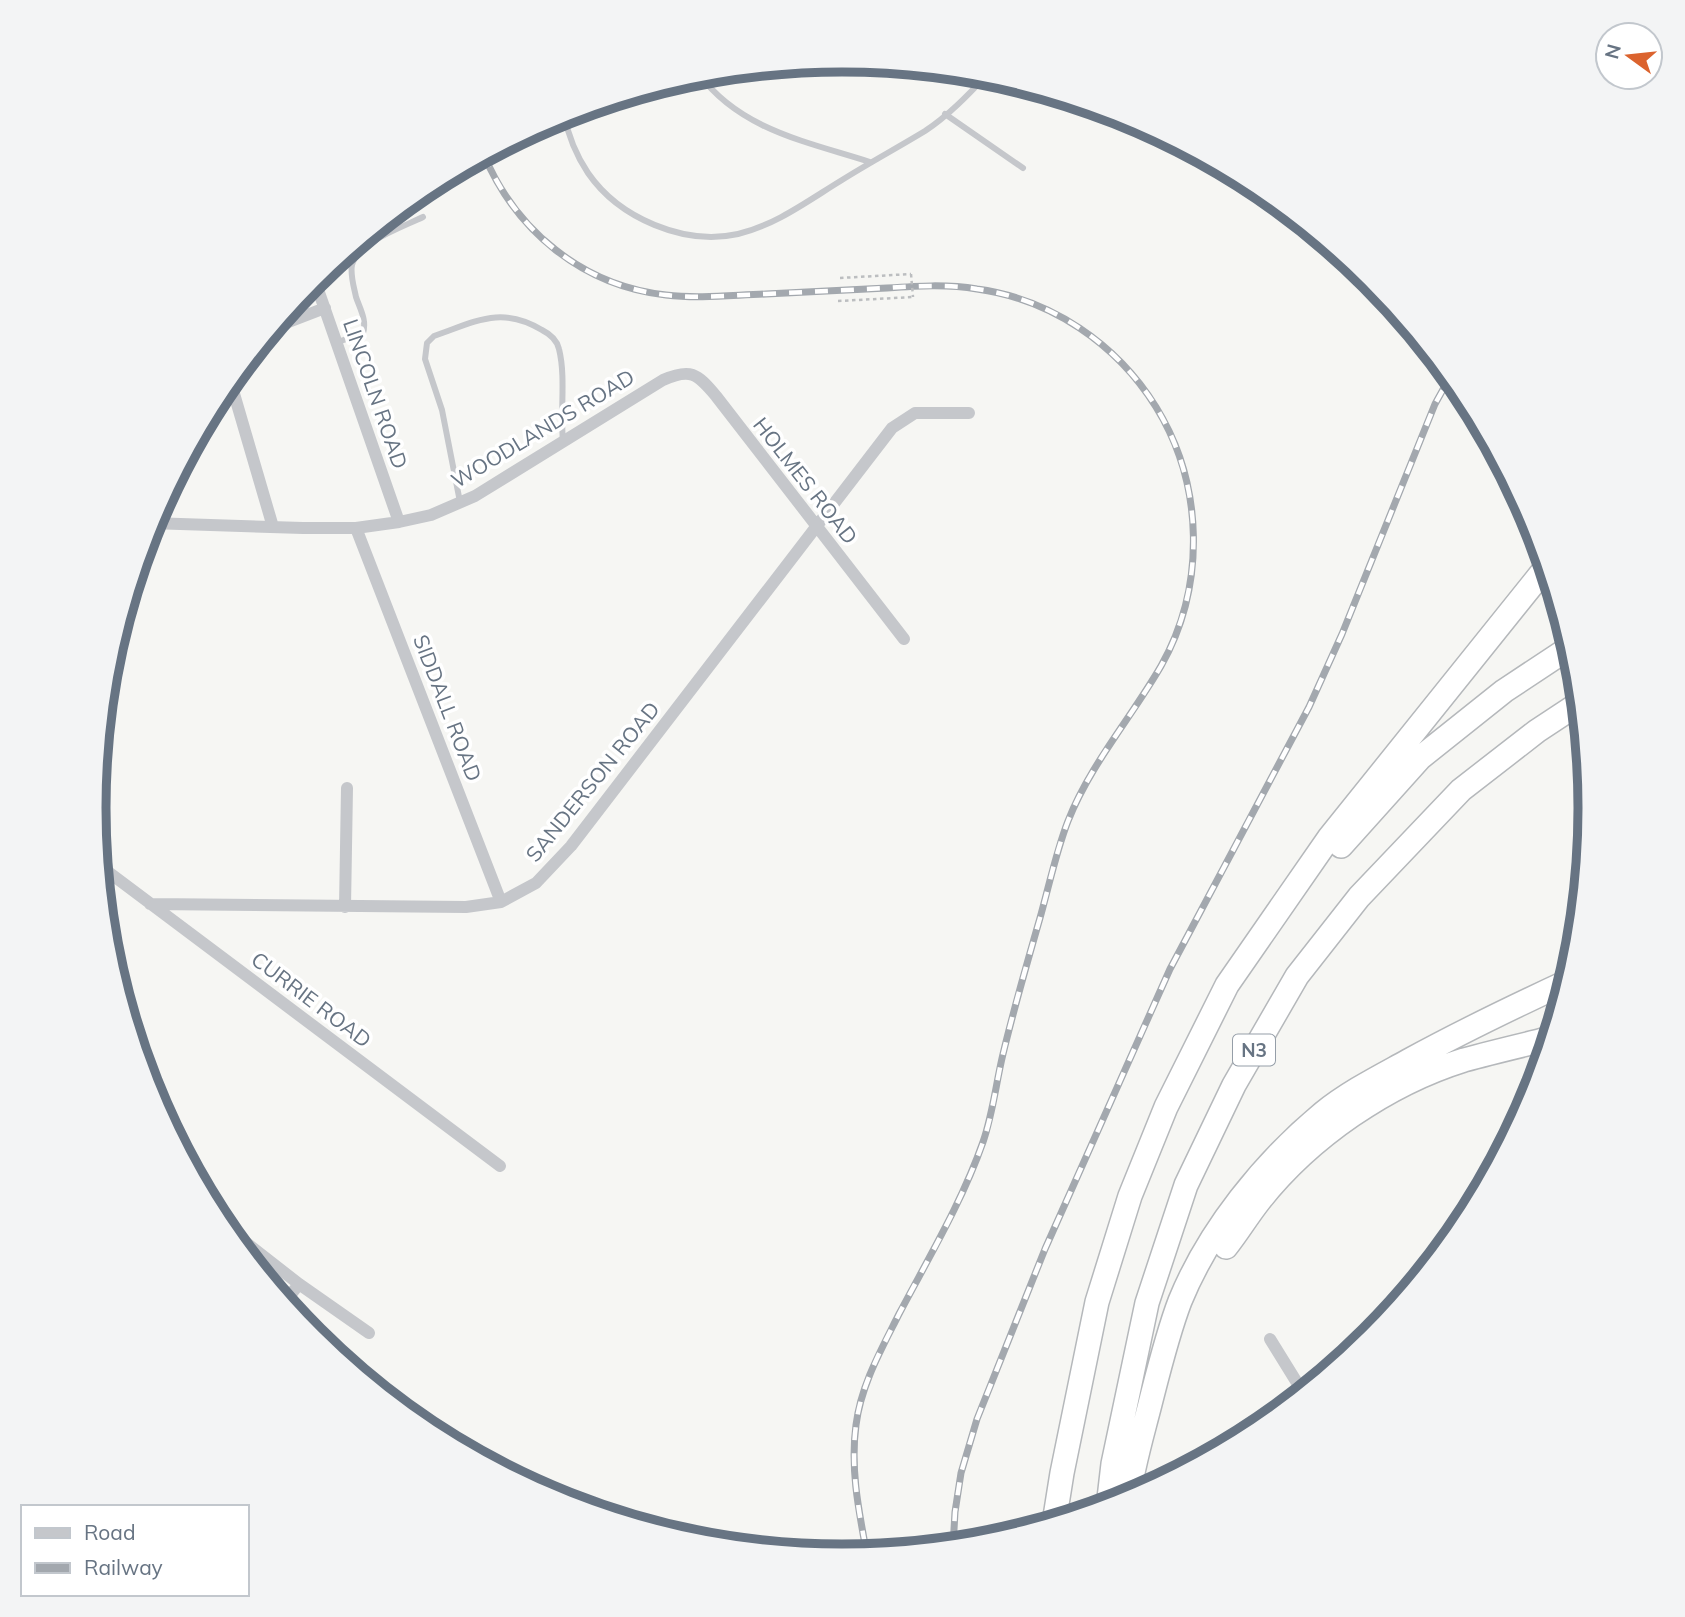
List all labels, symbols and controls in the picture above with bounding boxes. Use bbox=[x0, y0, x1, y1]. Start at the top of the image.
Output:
north arrow bbox=[1594, 21, 1664, 91]
text: N bbox=[1599, 42, 1626, 62]
street label: LINCOLN ROAD bbox=[338, 315, 414, 472]
street label: WOODLANDS ROAD bbox=[446, 363, 639, 493]
street label: HOLMES ROAD bbox=[748, 412, 863, 549]
street label: SIDDALL ROAD bbox=[408, 631, 488, 785]
street label: SANDERSON ROAD bbox=[520, 696, 665, 867]
street label: CURRIE ROAD bbox=[246, 946, 377, 1053]
road number: N3 bbox=[1233, 1034, 1275, 1066]
legend bbox=[21, 1505, 248, 1596]
text: Road bbox=[84, 1519, 135, 1545]
text: Railway bbox=[84, 1554, 163, 1580]

